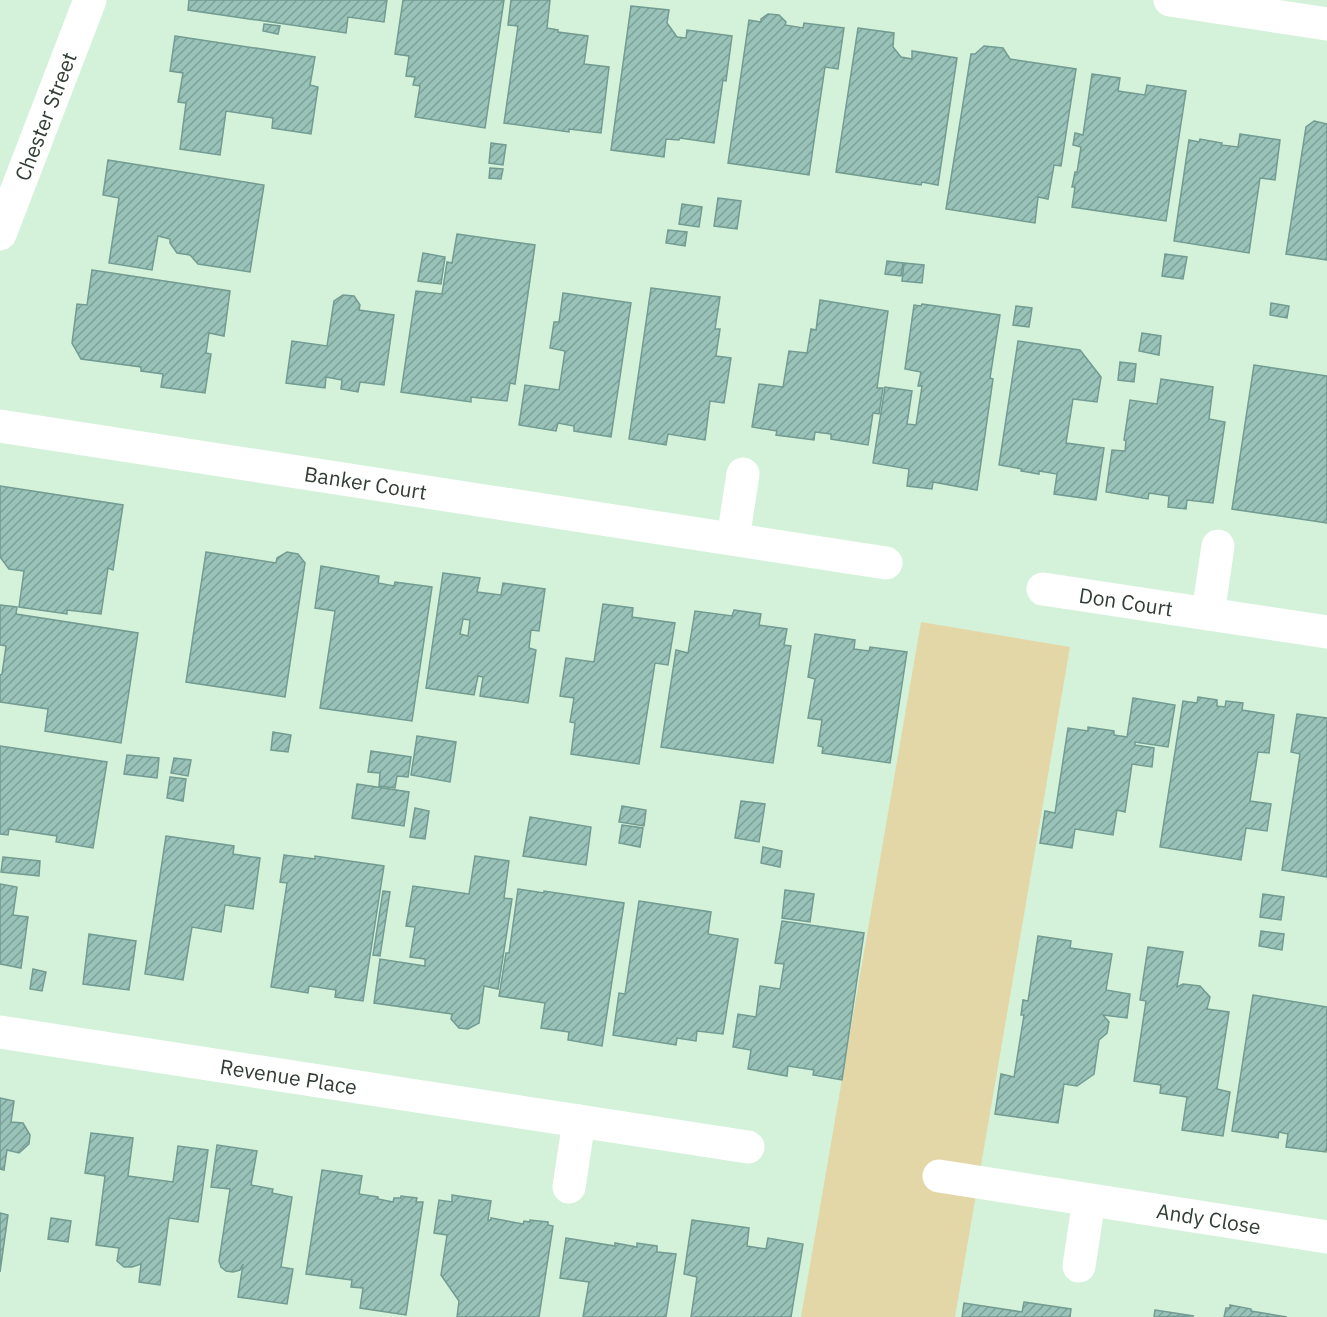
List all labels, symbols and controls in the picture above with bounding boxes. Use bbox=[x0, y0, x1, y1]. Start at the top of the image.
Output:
street label: Chester Street bbox=[8, 48, 83, 185]
street label: Banker Court bbox=[302, 459, 429, 506]
street label: Don Court bbox=[1077, 581, 1175, 623]
street label: Revenue Place bbox=[218, 1052, 359, 1101]
street label: Andy Close bbox=[1154, 1196, 1263, 1240]

